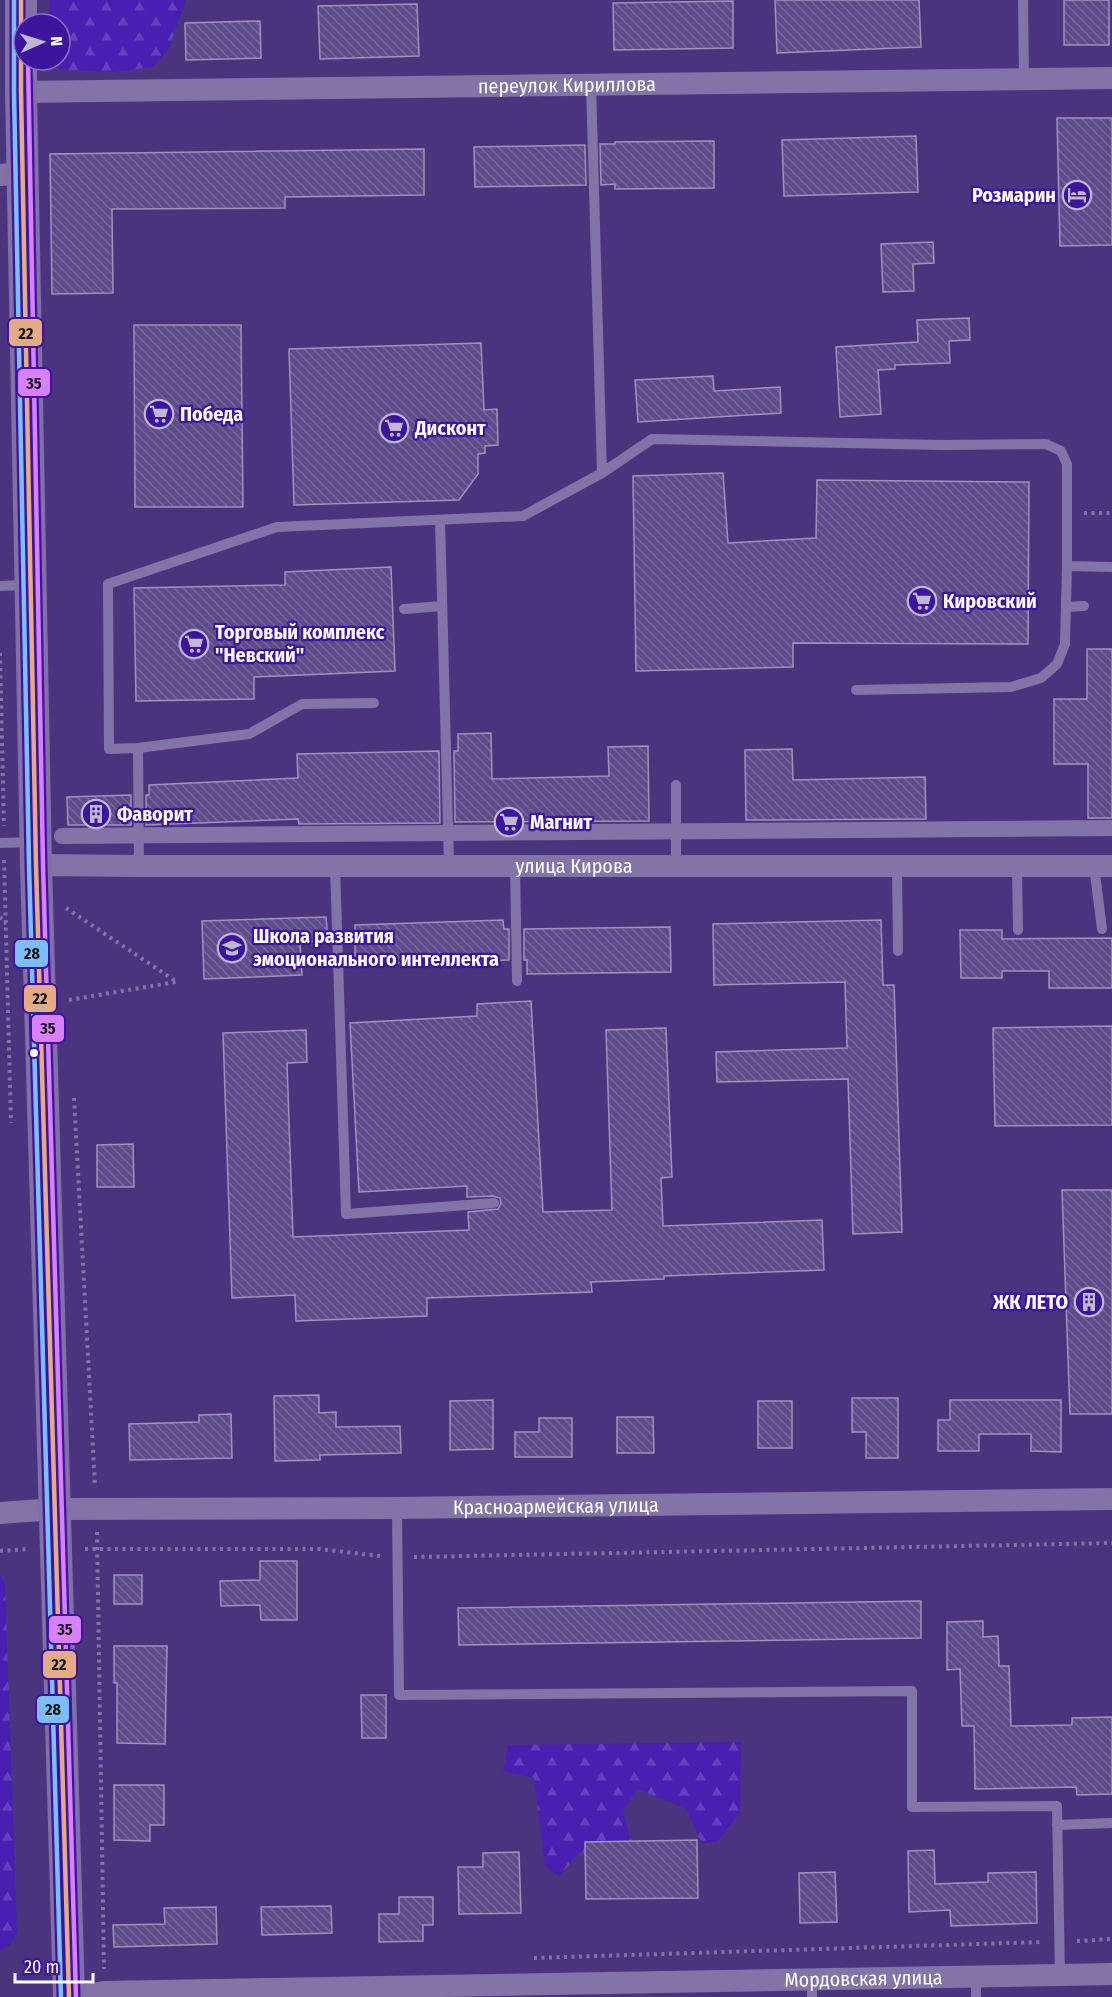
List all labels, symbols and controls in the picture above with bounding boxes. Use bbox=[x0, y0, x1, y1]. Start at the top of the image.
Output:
north arrow bbox=[12, 12, 72, 72]
text: N bbox=[47, 36, 66, 47]
street label: переулок Кириллова bbox=[478, 72, 656, 98]
hotel icon: Розмарин bbox=[1061, 179, 1093, 211]
place label: Розмарин bbox=[972, 183, 1056, 207]
line badge: 22 bbox=[8, 318, 43, 347]
text: 22 bbox=[18, 324, 34, 343]
line badge: 35 bbox=[17, 368, 51, 397]
text: 35 bbox=[25, 374, 42, 393]
supermarket icon: Победа bbox=[143, 398, 175, 430]
place label: Победа bbox=[180, 402, 243, 426]
supermarket icon: Дисконт bbox=[378, 412, 410, 444]
place label: Дисконт bbox=[414, 416, 486, 440]
supermarket icon: Кировский bbox=[906, 585, 938, 617]
place label: Кировский bbox=[943, 589, 1037, 613]
place label: Торговый комплекс "Невский" bbox=[215, 620, 385, 667]
supermarket icon: Торговый комплекс "Невский" bbox=[178, 628, 210, 660]
building icon: Фаворит bbox=[80, 798, 112, 830]
place label: Фаворит bbox=[117, 802, 193, 826]
supermarket icon: Магнит bbox=[493, 806, 525, 838]
place label: Магнит bbox=[530, 810, 593, 834]
street label: улица Кирова bbox=[515, 854, 633, 878]
place label: Школа развития эмоционального интеллекта bbox=[253, 924, 499, 971]
school or university icon: Школа развития эмоционального интеллекта bbox=[216, 932, 248, 964]
line badge: 28 bbox=[14, 939, 49, 968]
text: 28 bbox=[23, 944, 40, 963]
line badge: 22 bbox=[23, 984, 57, 1013]
text: 22 bbox=[32, 989, 48, 1008]
line badge: 35 bbox=[31, 1014, 65, 1043]
text: 35 bbox=[39, 1019, 56, 1038]
unlabelled marker bbox=[28, 1047, 40, 1059]
building icon: ЖК ЛЕТО bbox=[1073, 1286, 1105, 1318]
place label: ЖК ЛЕТО bbox=[992, 1290, 1068, 1314]
street label: Красноармейская улица bbox=[453, 1493, 659, 1519]
line badge: 35 bbox=[48, 1615, 82, 1644]
text: 35 bbox=[56, 1620, 73, 1639]
line badge: 22 bbox=[42, 1650, 77, 1679]
text: 22 bbox=[51, 1655, 67, 1674]
line badge: 28 bbox=[36, 1695, 70, 1724]
text: 28 bbox=[44, 1700, 61, 1719]
scale bar bbox=[15, 1946, 93, 1984]
text: 20 m bbox=[24, 1956, 59, 1978]
street label: Мордовская улица bbox=[784, 1965, 943, 1992]

